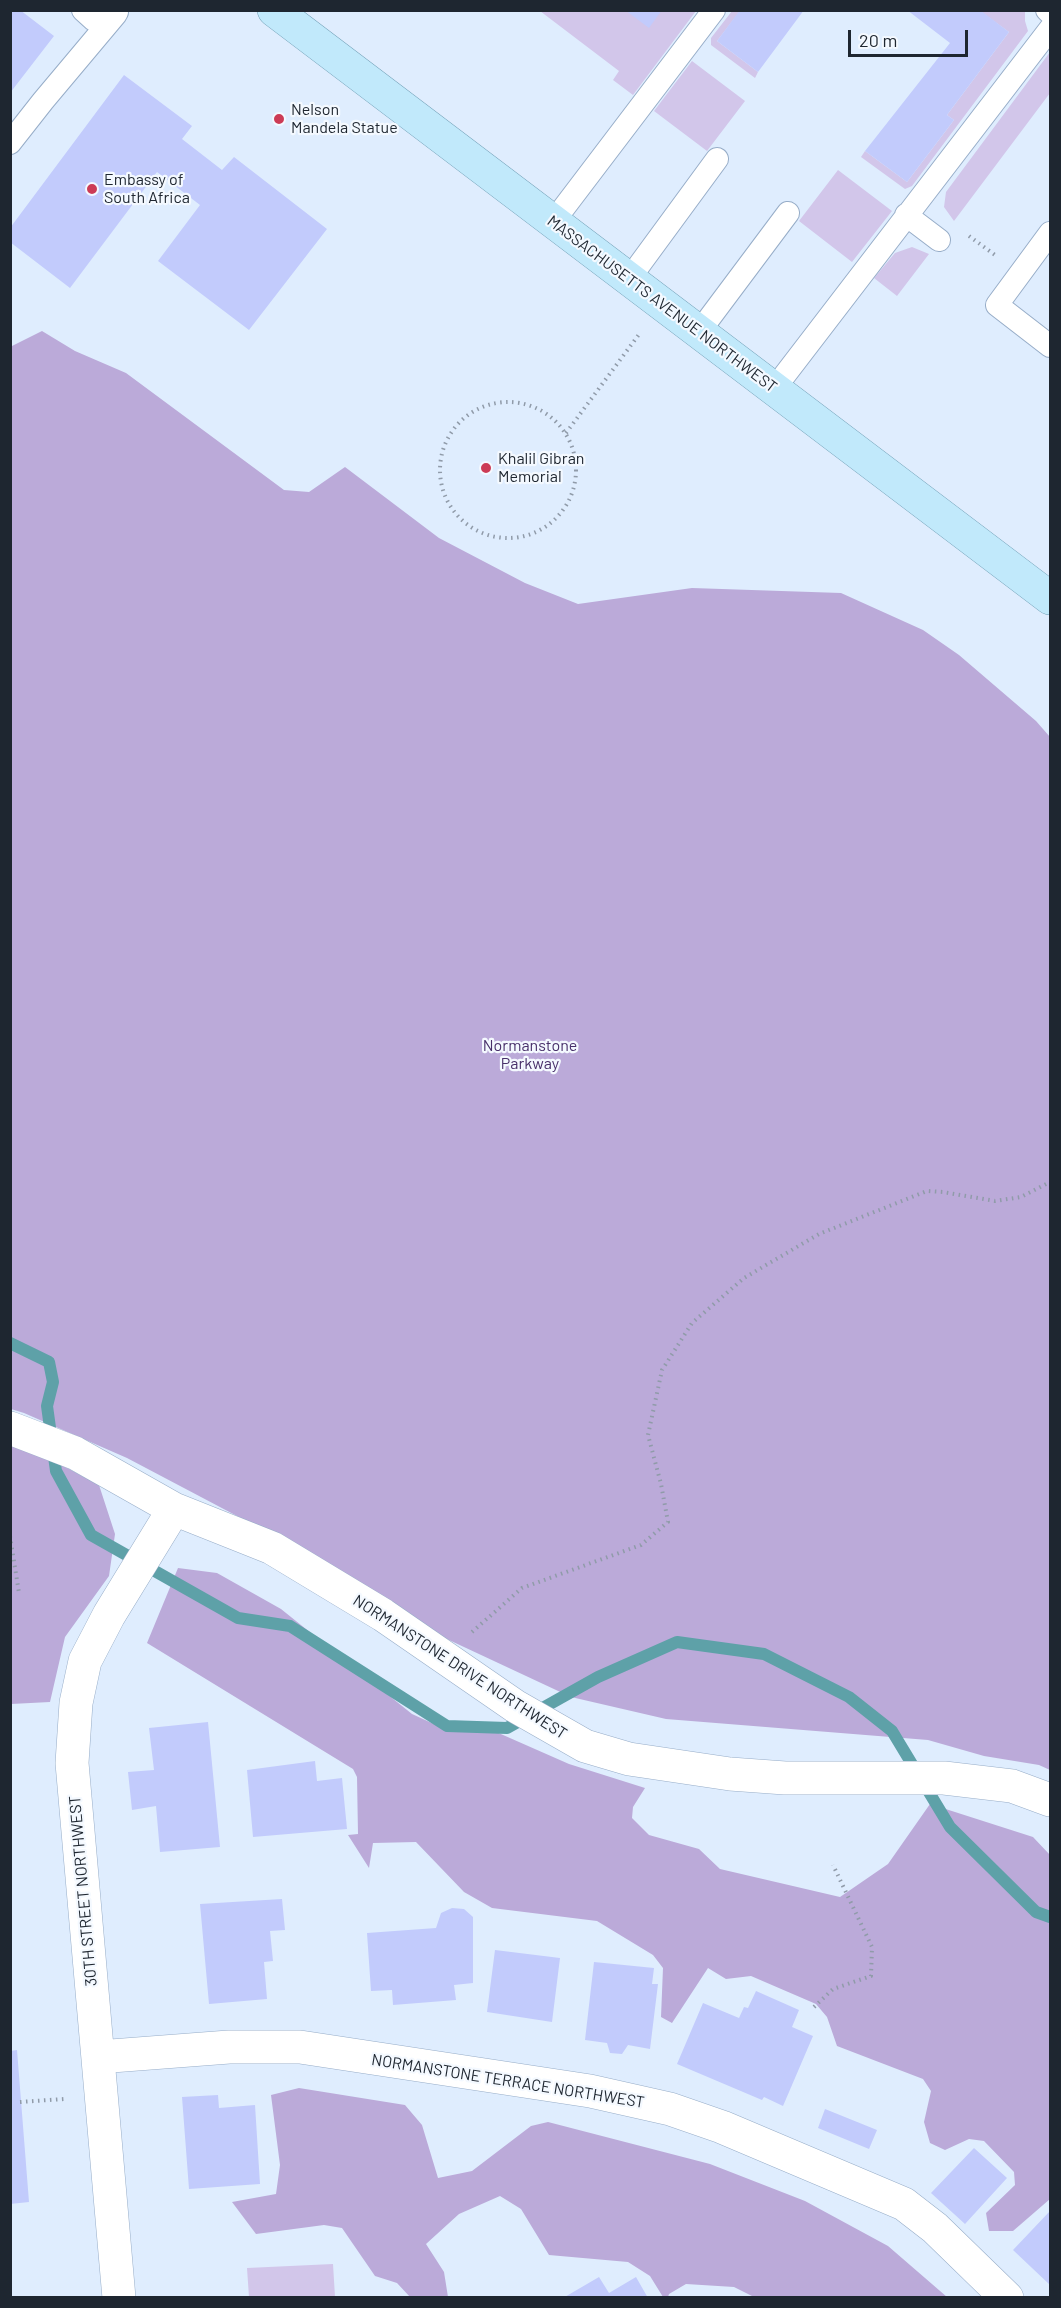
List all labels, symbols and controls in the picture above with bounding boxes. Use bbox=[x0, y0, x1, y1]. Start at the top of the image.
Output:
scale bar bbox=[851, 18, 971, 56]
text: 20 m bbox=[859, 29, 897, 51]
place label: Nelson Mandela Statue bbox=[291, 100, 398, 138]
marker: Nelson Mandela Statue bbox=[272, 112, 286, 126]
place label: Embassy of South Africa bbox=[104, 170, 190, 208]
marker: Embassy of South Africa bbox=[85, 182, 99, 196]
street label: MASSACHUSETTS AVENUE NORTHWEST bbox=[543, 211, 781, 397]
place label: Khalil Gibran Memorial bbox=[498, 449, 584, 487]
marker: Khalil Gibran Memorial bbox=[479, 461, 493, 475]
park label: Normanstone Parkway bbox=[483, 1036, 577, 1074]
street label: NORMANSTONE DRIVE NORTHWEST bbox=[350, 1591, 570, 1743]
street label: 30TH STREET NORTHWEST bbox=[65, 1795, 101, 1987]
street label: NORMANSTONE TERRACE NORTHWEST bbox=[370, 2050, 646, 2112]

